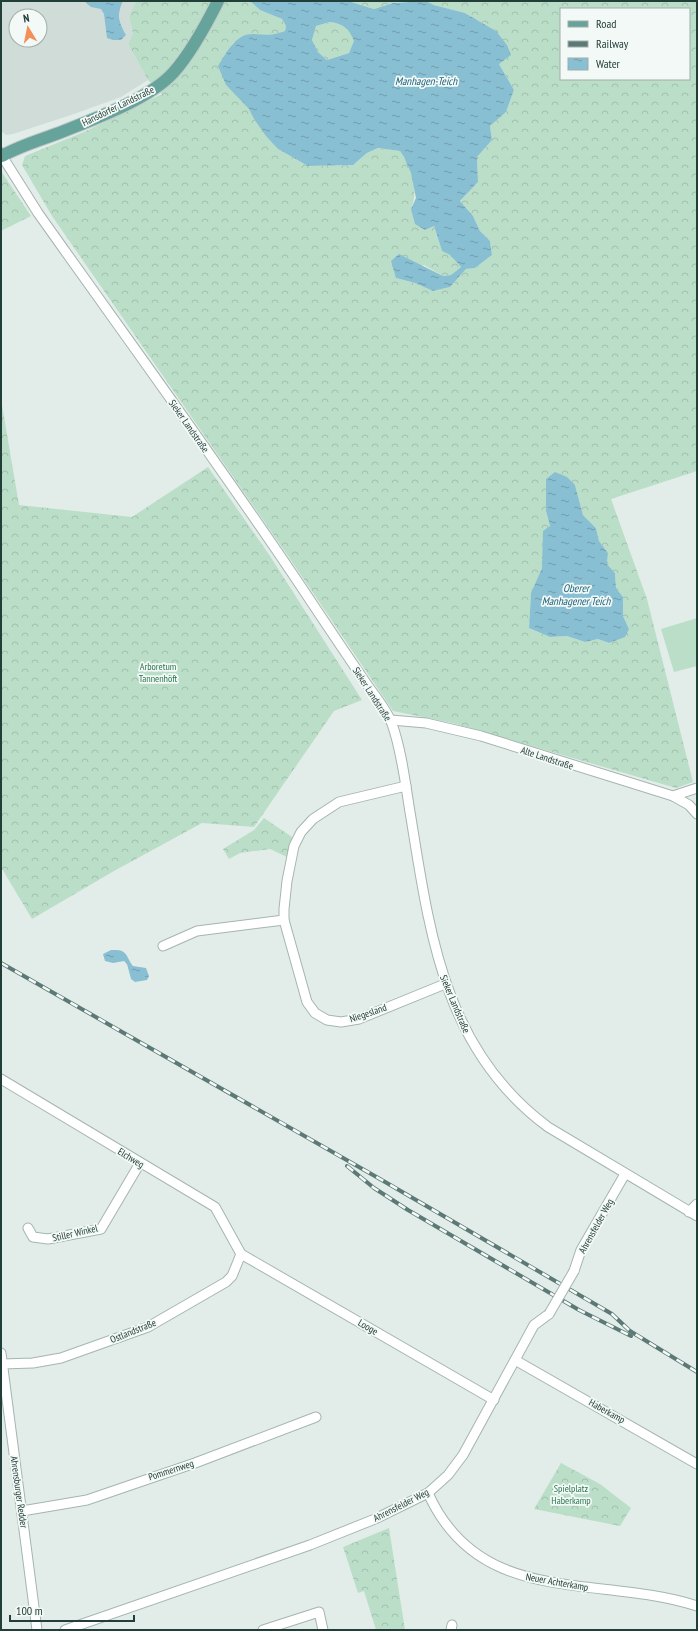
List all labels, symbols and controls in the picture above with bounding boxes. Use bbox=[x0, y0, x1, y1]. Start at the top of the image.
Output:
north arrow bbox=[8, 8, 48, 48]
legend bbox=[560, 8, 690, 80]
text: N bbox=[22, 11, 30, 26]
text: Road bbox=[596, 16, 616, 31]
text: Railway bbox=[596, 36, 629, 51]
text: Water bbox=[596, 56, 621, 71]
water label: Manhagen-Teich bbox=[395, 74, 458, 88]
street label: Hansdorfer Landstraße bbox=[80, 83, 156, 129]
street label: Sieker Landstraße bbox=[166, 397, 212, 455]
water label: Oberer Manhagener Teich bbox=[542, 581, 611, 608]
park label: Arboretum Tannenhöft bbox=[139, 660, 178, 685]
street label: Sieker Landstraße bbox=[350, 664, 394, 724]
street label: Alte Landstraße bbox=[519, 743, 575, 773]
street label: Sieker Landstraße bbox=[437, 973, 473, 1035]
street label: Niegesland bbox=[348, 1001, 388, 1025]
street label: Elchweg bbox=[115, 1145, 147, 1171]
street label: Ahrensfelder Weg bbox=[576, 1196, 616, 1256]
street label: Stiller Winkel bbox=[51, 1221, 100, 1245]
street label: Ostlandstraße bbox=[108, 1316, 158, 1346]
street label: Looge bbox=[356, 1316, 380, 1338]
street label: Haberkamp bbox=[587, 1396, 627, 1426]
street label: Ahrensburger Redder bbox=[8, 1455, 31, 1529]
street label: Pommernweg bbox=[147, 1457, 195, 1483]
park label: Spielplatz Haberkamp bbox=[551, 1482, 591, 1507]
street label: Ahrensfelder Weg bbox=[371, 1485, 431, 1525]
street label: Neuer Achterkamp bbox=[525, 1570, 589, 1594]
scale bar bbox=[10, 1597, 134, 1623]
text: 100 m bbox=[16, 1603, 43, 1618]

